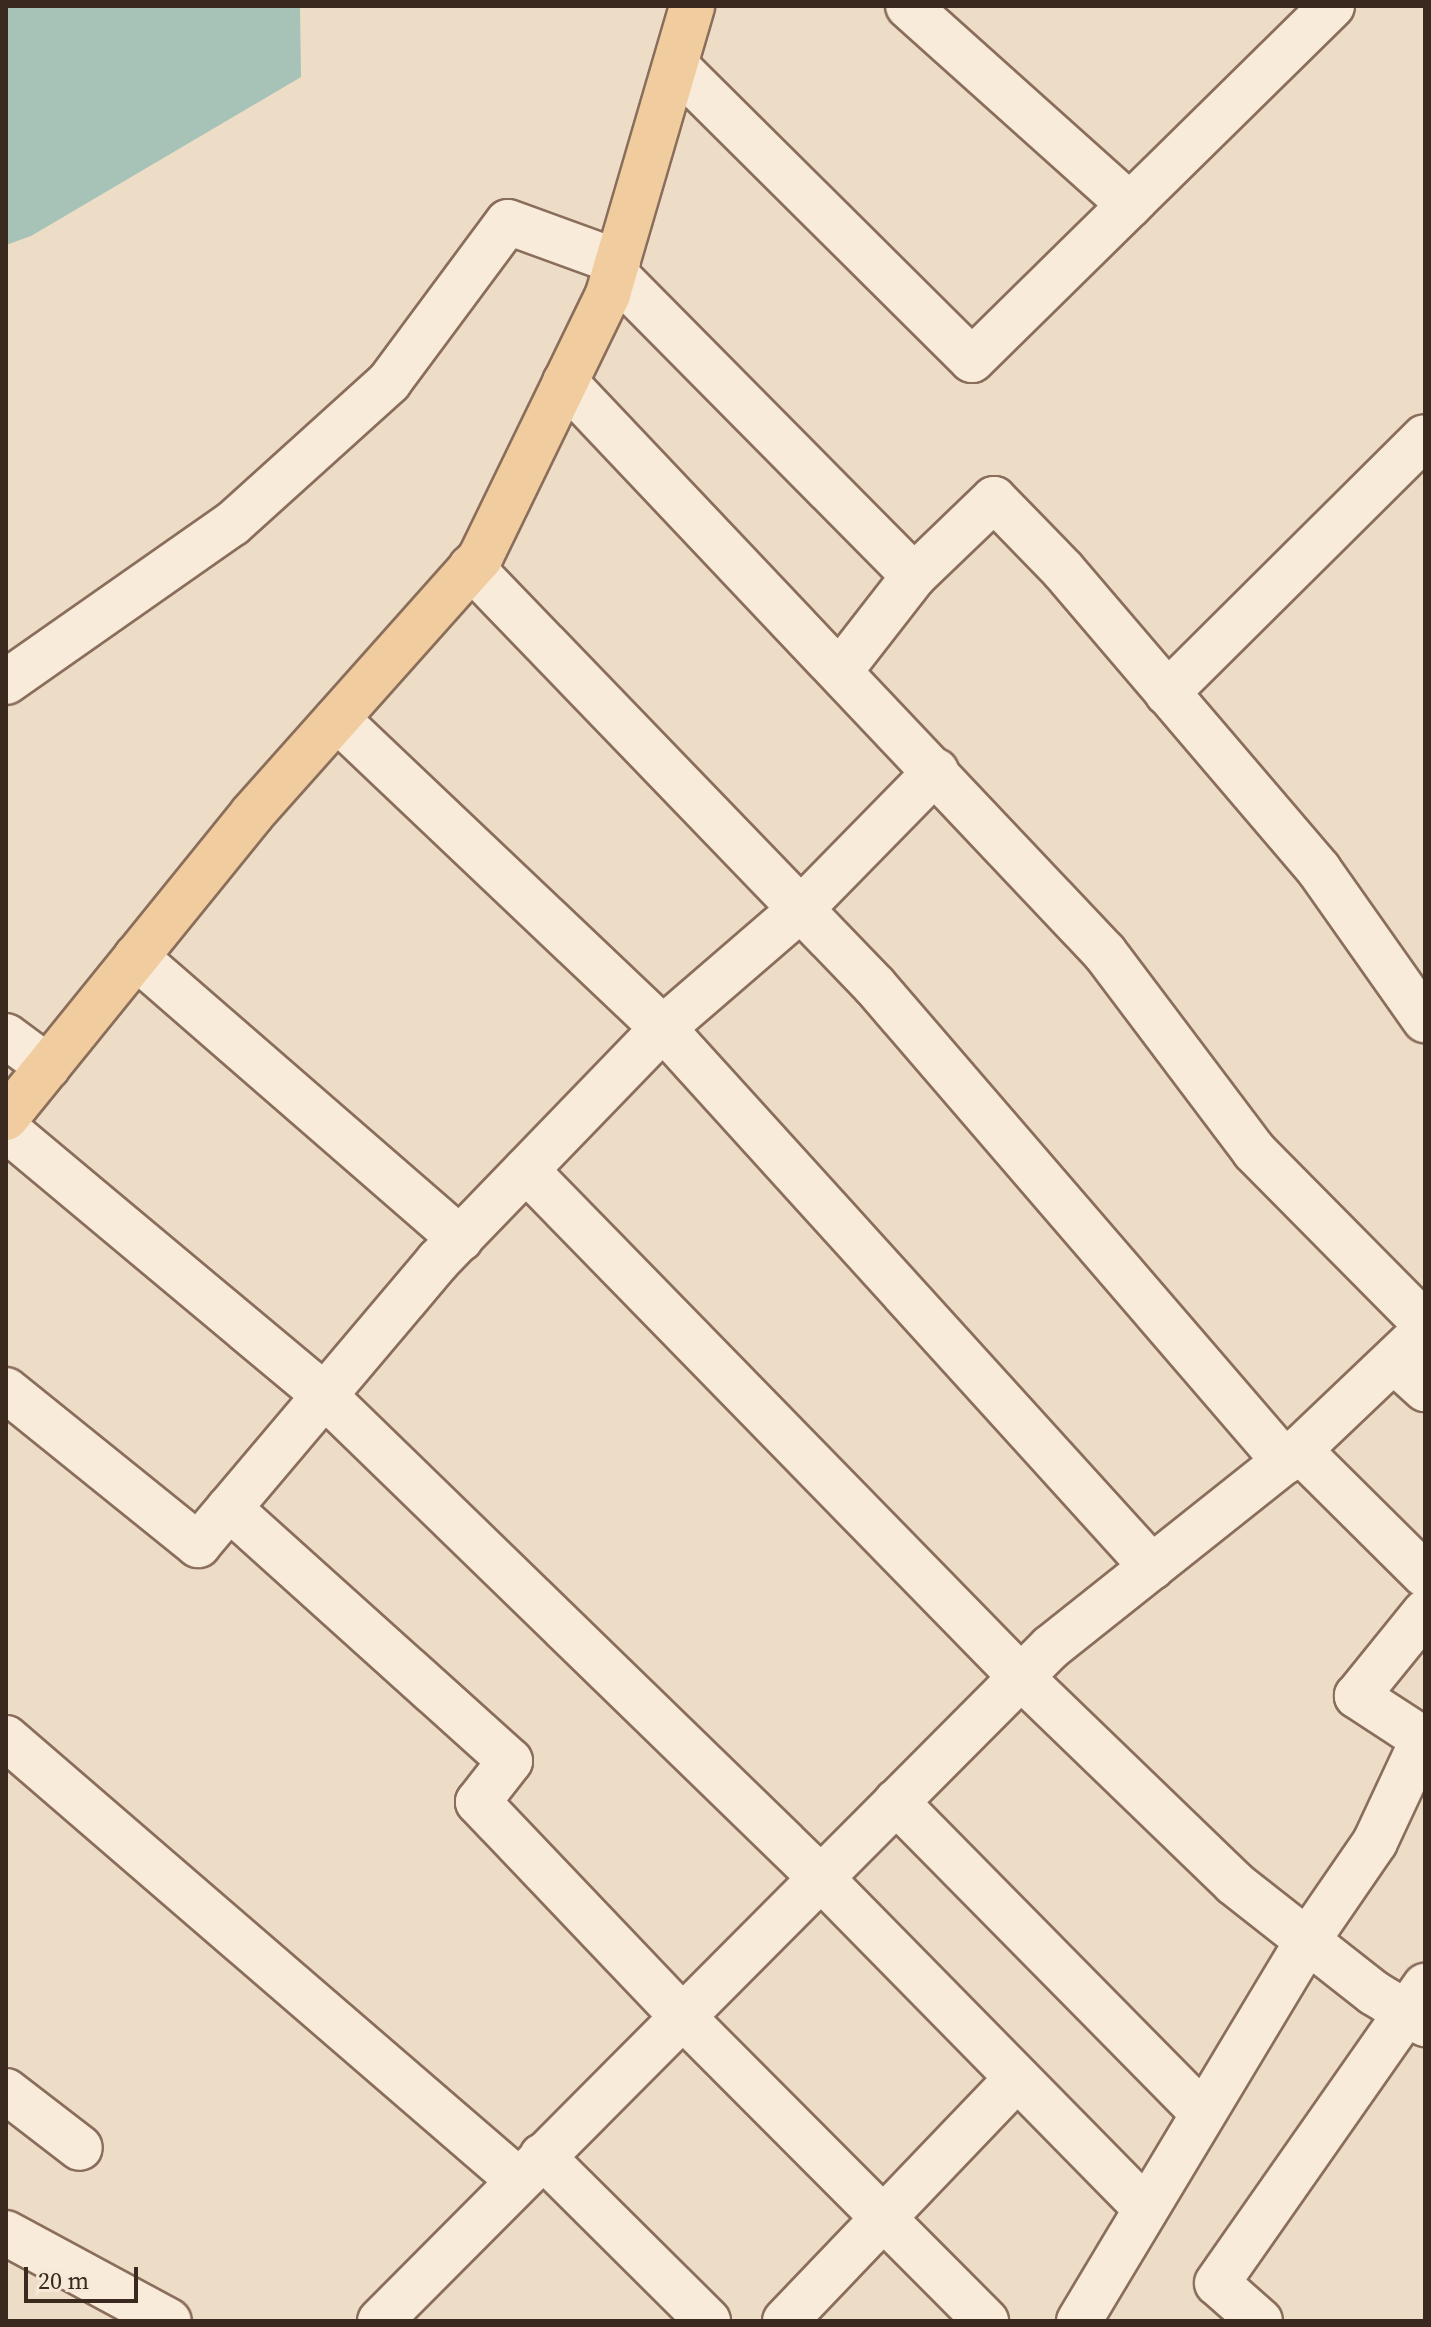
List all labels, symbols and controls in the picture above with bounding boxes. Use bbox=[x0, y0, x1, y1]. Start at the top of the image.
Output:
scale bar bbox=[28, 2251, 142, 2301]
text: 20 m bbox=[38, 2264, 89, 2297]

